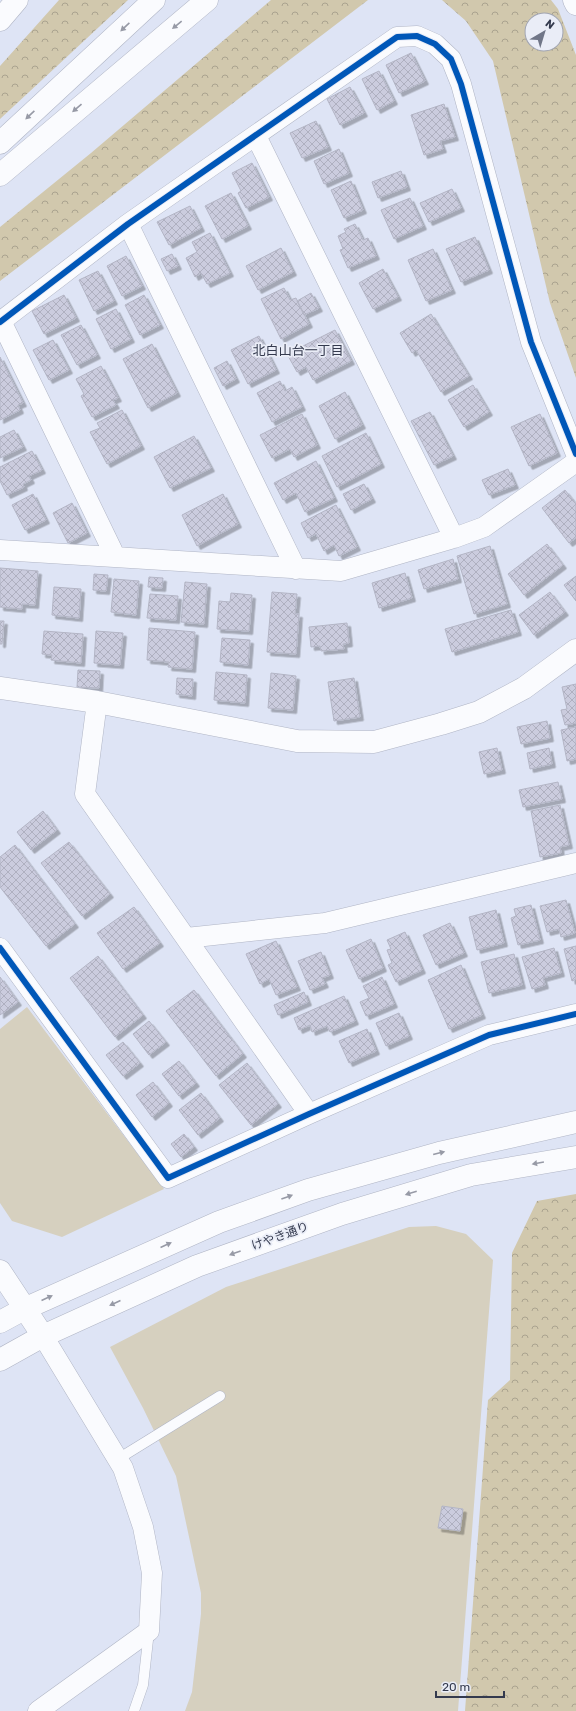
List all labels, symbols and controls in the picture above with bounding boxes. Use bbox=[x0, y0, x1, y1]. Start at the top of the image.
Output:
north arrow bbox=[524, 12, 564, 52]
text: N bbox=[543, 17, 557, 32]
one-way arrow bbox=[172, 20, 182, 29]
one-way arrow bbox=[120, 22, 130, 31]
one-way arrow bbox=[72, 104, 83, 113]
one-way arrow bbox=[25, 110, 35, 120]
district label: 北白山台一丁目 bbox=[252, 343, 344, 358]
one-way arrow bbox=[433, 1150, 445, 1156]
one-way arrow bbox=[531, 1161, 544, 1167]
one-way arrow bbox=[405, 1190, 417, 1196]
one-way arrow bbox=[281, 1194, 293, 1200]
street label: けやき通り bbox=[249, 1219, 311, 1253]
one-way arrow bbox=[161, 1242, 172, 1248]
one-way arrow bbox=[229, 1250, 241, 1256]
one-way arrow bbox=[42, 1295, 53, 1301]
one-way arrow bbox=[110, 1300, 121, 1306]
scale bar bbox=[436, 1673, 504, 1699]
text: 20 m bbox=[442, 1680, 470, 1694]

